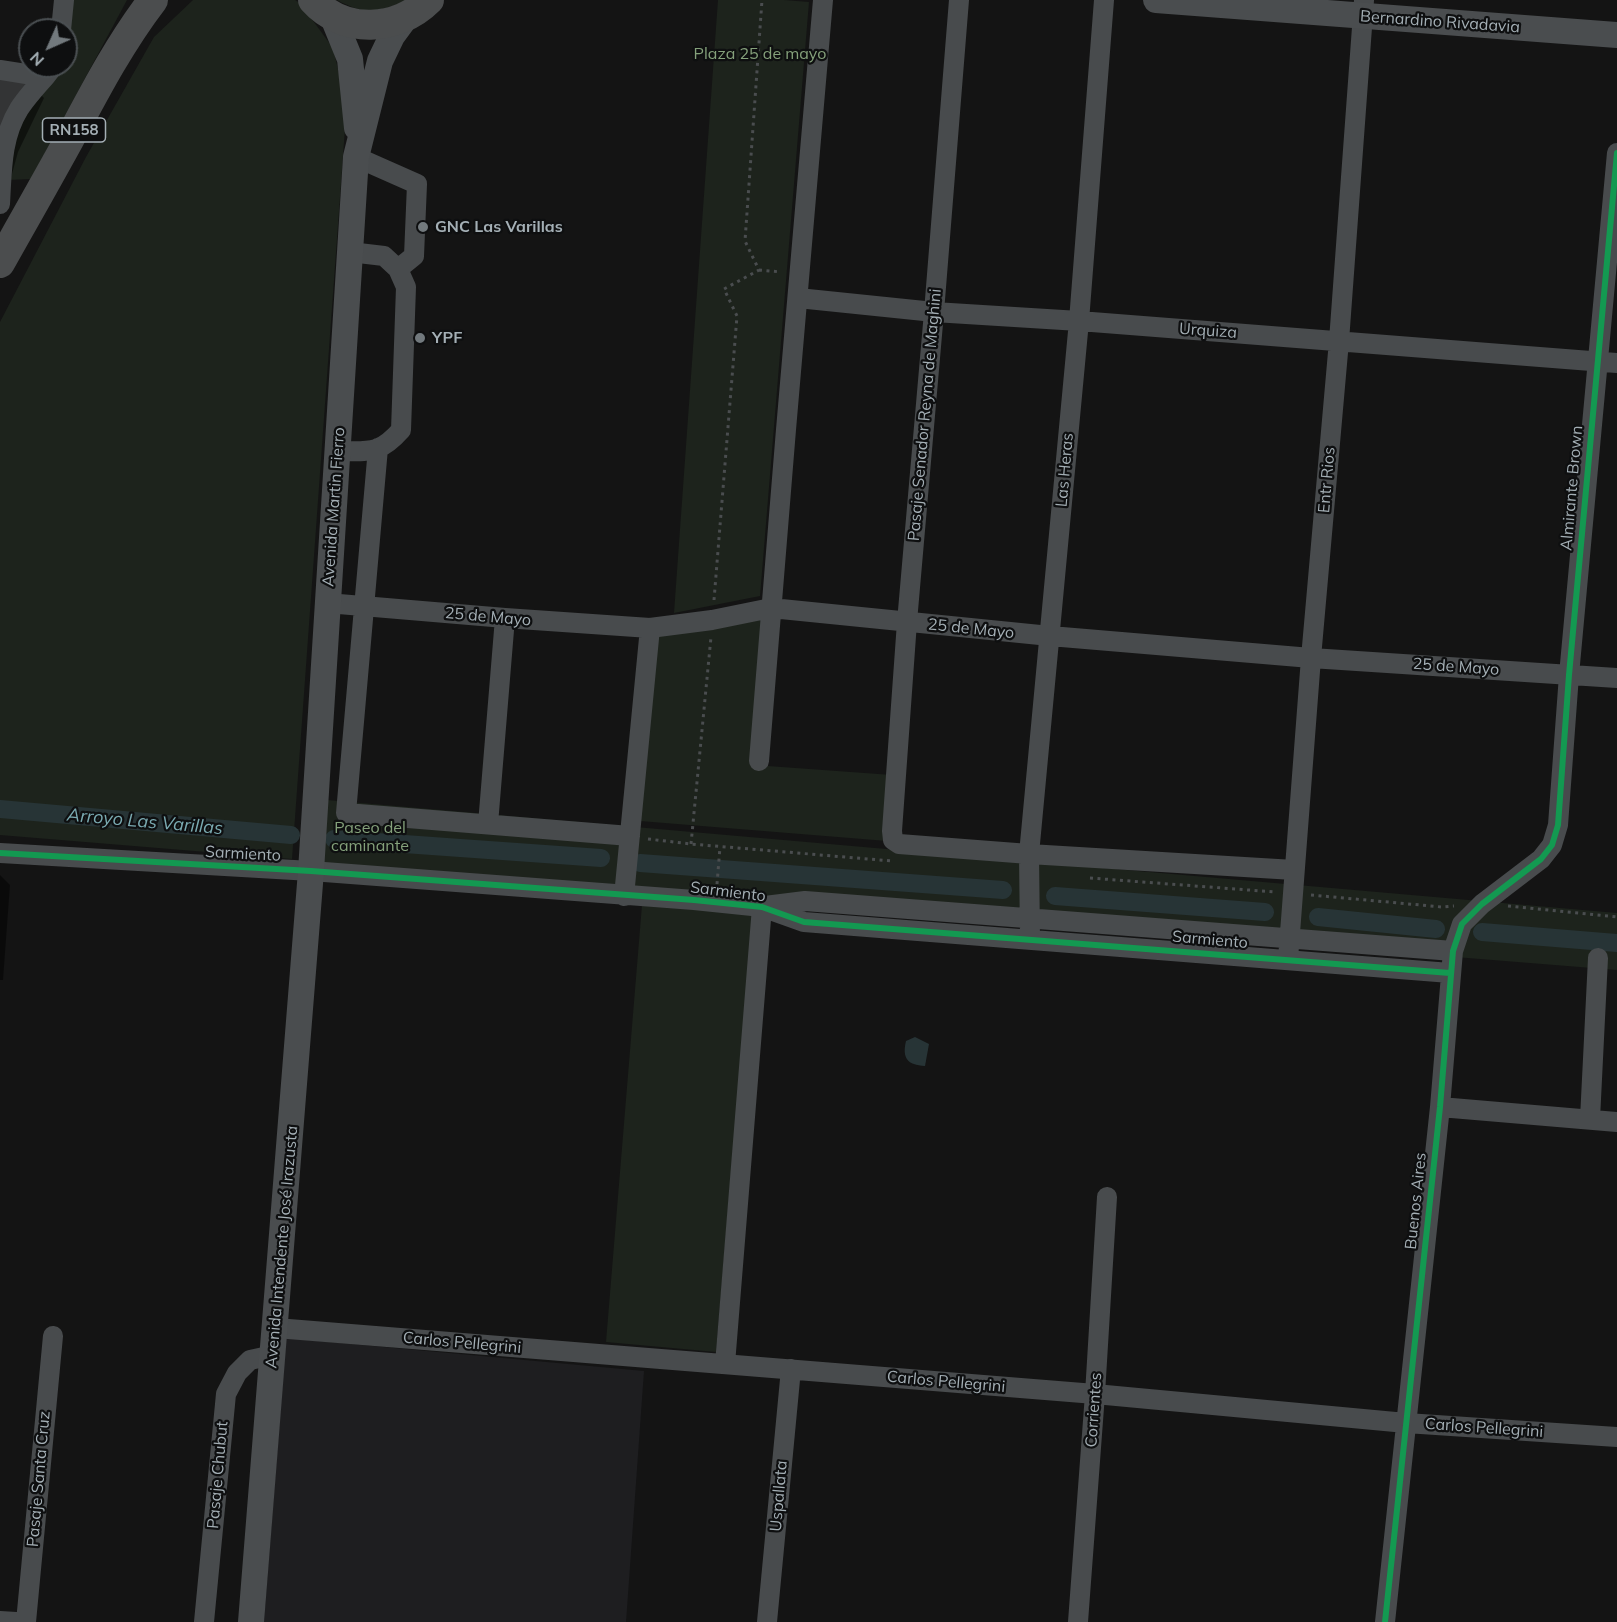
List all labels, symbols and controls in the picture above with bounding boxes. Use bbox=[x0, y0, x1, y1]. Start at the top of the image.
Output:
street label: Bernardino Rivadavia bbox=[1360, 7, 1520, 37]
north arrow bbox=[18, 18, 78, 78]
park label: Plaza 25 de mayo bbox=[694, 44, 826, 64]
text: N bbox=[25, 48, 48, 71]
road number: RN158 bbox=[42, 118, 106, 142]
place label: GNC Las Varillas bbox=[435, 217, 563, 237]
marker: GNC Las Varillas bbox=[416, 220, 430, 234]
street label: Pasaje Senador Reyna de Maghini bbox=[904, 288, 946, 542]
street label: Urquiza bbox=[1178, 319, 1238, 343]
place label: YPF bbox=[432, 328, 462, 348]
marker: YPF bbox=[413, 331, 427, 345]
street label: Almirante Brown bbox=[1557, 425, 1587, 551]
street label: Avenida Martin Fierro bbox=[319, 427, 349, 587]
street label: Las Heras bbox=[1052, 432, 1078, 508]
street label: Entr Rios bbox=[1315, 446, 1339, 514]
street label: 25 de Mayo bbox=[444, 604, 532, 630]
street label: 25 de Mayo bbox=[927, 615, 1015, 643]
street label: 25 de Mayo bbox=[1412, 654, 1500, 680]
water label: Arroyo Las Varillas bbox=[66, 804, 224, 840]
park label: Paseo del caminante bbox=[331, 818, 409, 856]
street label: Sarmiento bbox=[205, 842, 281, 866]
street label: Sarmiento bbox=[689, 878, 767, 906]
street label: Sarmiento bbox=[1171, 927, 1249, 953]
street label: Avenida Intendente José Irazusta bbox=[262, 1125, 302, 1369]
street label: Buenos Aires bbox=[1401, 1152, 1431, 1250]
street label: Carlos Pellegrini bbox=[402, 1328, 522, 1358]
street label: Carlos Pellegrini bbox=[886, 1367, 1006, 1397]
street label: Corrientes bbox=[1082, 1372, 1106, 1448]
street label: Pasaje Santa Cruz bbox=[23, 1410, 55, 1548]
street label: Carlos Pellegrini bbox=[1424, 1414, 1544, 1442]
street label: Pasaje Chubut bbox=[204, 1420, 232, 1530]
street label: Uspallata bbox=[766, 1460, 792, 1532]

